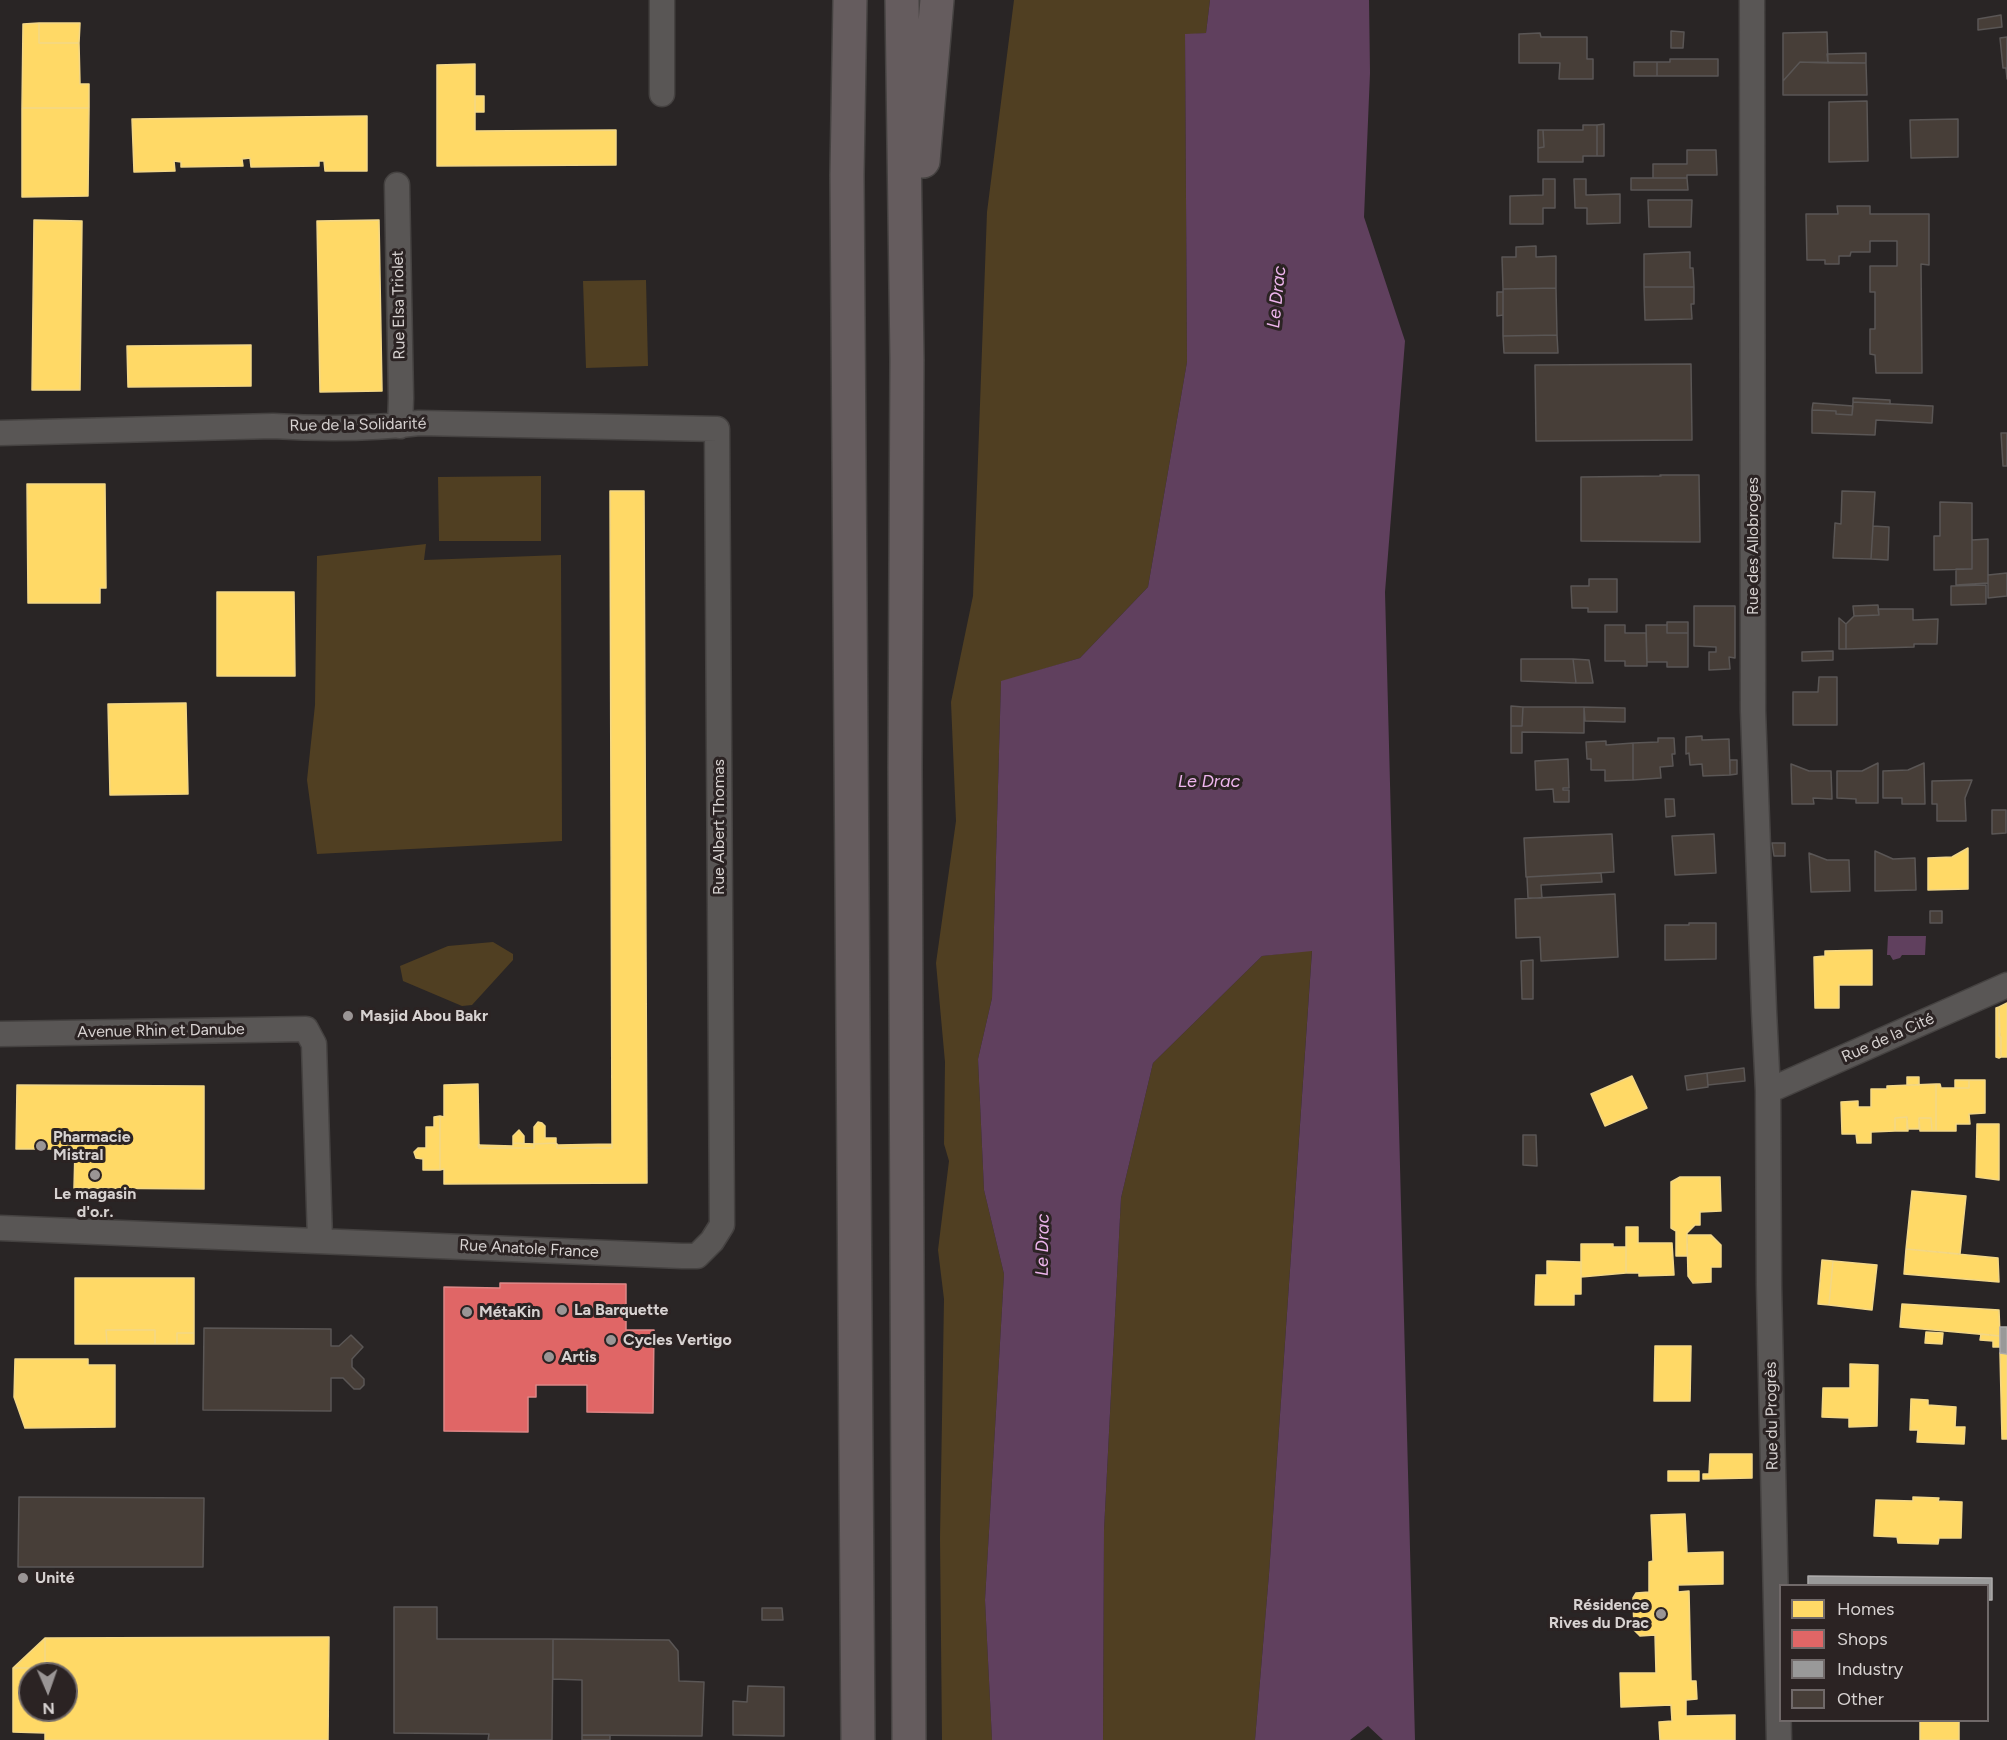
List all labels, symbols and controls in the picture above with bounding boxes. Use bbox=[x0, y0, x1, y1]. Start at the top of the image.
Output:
street label: Rue Elsa Triolet bbox=[388, 250, 410, 360]
water label: Le Drac bbox=[1263, 265, 1291, 329]
street label: Rue de la Solidarité bbox=[289, 414, 427, 436]
street label: Rue des Allobroges bbox=[1743, 477, 1763, 615]
street label: Rue Albert Thomas bbox=[709, 759, 729, 895]
water label: Le Drac bbox=[1178, 771, 1240, 793]
place label: Masjid Abou Bakr bbox=[360, 1006, 488, 1026]
marker: Masjid Abou Bakr bbox=[341, 1009, 355, 1023]
street label: Rue de la Cité bbox=[1839, 1009, 1937, 1067]
street label: Avenue Rhin et Danube bbox=[77, 1020, 245, 1042]
place label: Pharmacie Mistral bbox=[53, 1127, 131, 1165]
marker: Pharmacie Mistral bbox=[34, 1139, 48, 1153]
marker: Le magasin d'o.r. bbox=[88, 1168, 102, 1182]
place label: Le magasin d'o.r. bbox=[54, 1184, 136, 1222]
water label: Le Drac bbox=[1032, 1214, 1054, 1276]
street label: Rue Anatole France bbox=[459, 1236, 599, 1262]
place label: La Barquette bbox=[574, 1300, 668, 1320]
place label: MétaKin bbox=[479, 1302, 540, 1322]
marker: La Barquette bbox=[555, 1303, 569, 1317]
marker: MétaKin bbox=[460, 1305, 474, 1319]
place label: Cycles Vertigo bbox=[623, 1330, 732, 1350]
marker: Cycles Vertigo bbox=[604, 1333, 618, 1347]
place label: Artis bbox=[561, 1347, 597, 1367]
marker: Artis bbox=[542, 1350, 556, 1364]
street label: Rue du Progrès bbox=[1761, 1361, 1783, 1471]
place label: Unité bbox=[35, 1568, 75, 1588]
marker: Unité bbox=[16, 1571, 30, 1585]
legend bbox=[1779, 1584, 1989, 1722]
place label: Résidence Rives du Drac bbox=[1549, 1595, 1649, 1633]
text: Homes bbox=[1837, 1598, 1895, 1620]
marker: Résidence Rives du Drac bbox=[1654, 1607, 1668, 1621]
text: Shops bbox=[1837, 1628, 1888, 1650]
text: Industry bbox=[1837, 1658, 1903, 1680]
north arrow bbox=[18, 1662, 78, 1722]
text: Other bbox=[1837, 1688, 1884, 1710]
text: N bbox=[42, 1699, 55, 1718]

